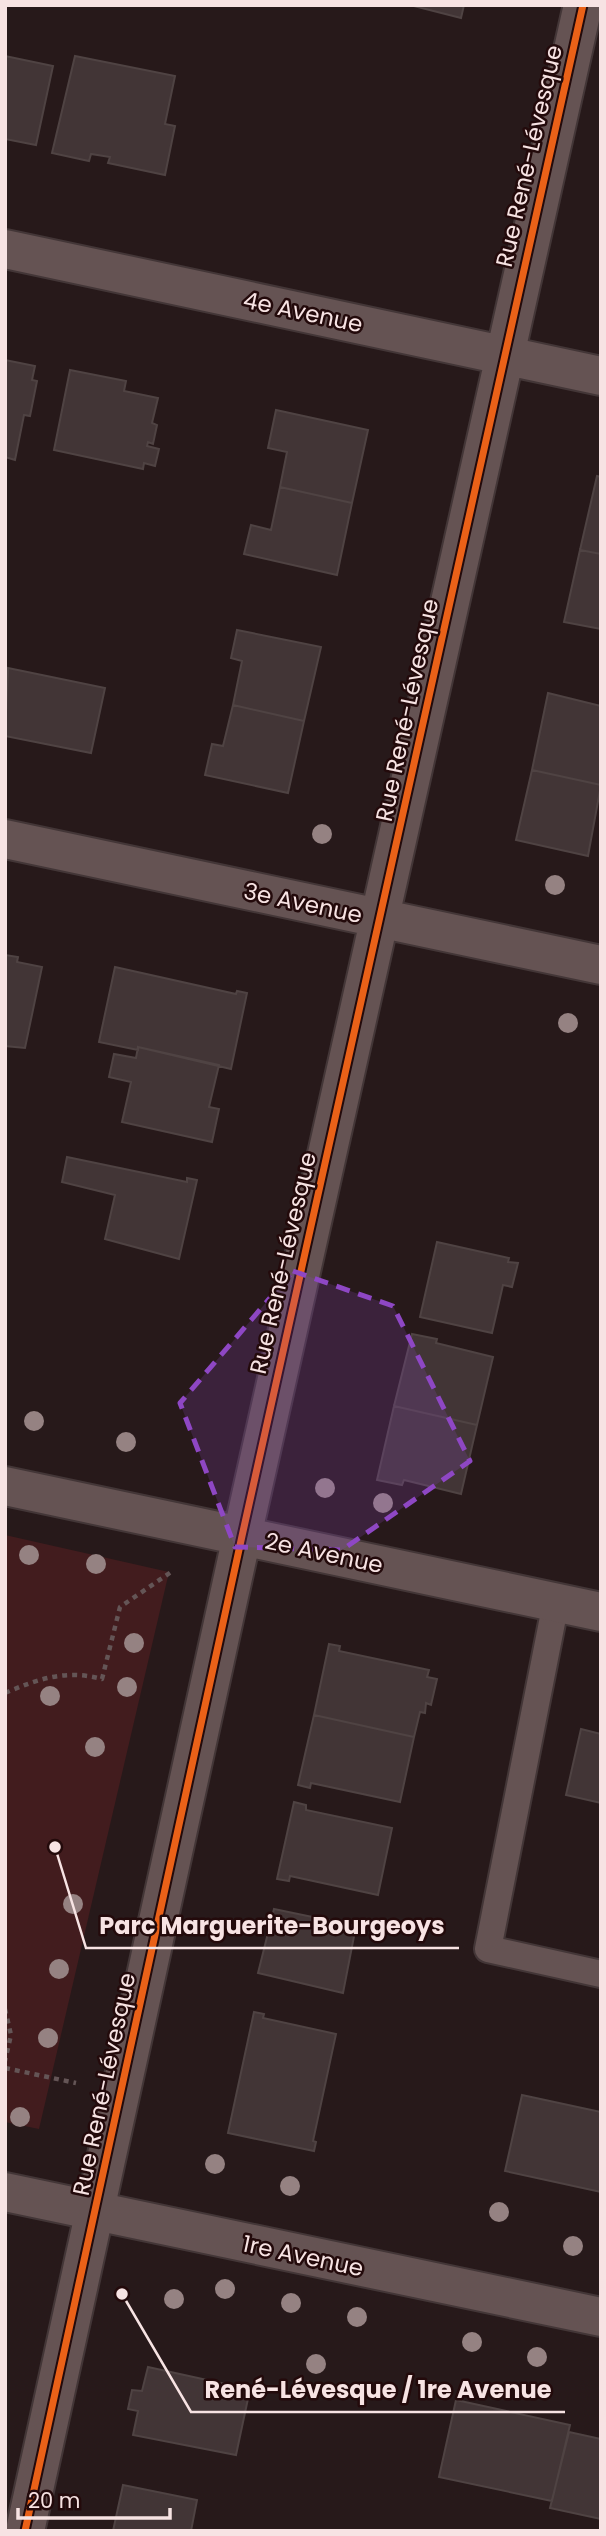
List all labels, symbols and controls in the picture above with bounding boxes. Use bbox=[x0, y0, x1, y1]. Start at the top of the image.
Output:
street label: Rue René-Lévesque bbox=[488, 42, 570, 270]
street label: 4e Avenue bbox=[240, 284, 366, 340]
street label: Rue René-Lévesque bbox=[368, 596, 446, 824]
street label: 3e Avenue bbox=[241, 875, 365, 931]
street label: Rue René-Lévesque bbox=[242, 1149, 324, 1377]
street label: 2e Avenue bbox=[262, 1525, 386, 1581]
callout: Parc Marguerite-Bourgeoys bbox=[86, 1903, 459, 1948]
text: Parc Marguerite-Bourgeoys bbox=[99, 1909, 445, 1942]
street label: Rue René-Lévesque bbox=[65, 1970, 143, 2198]
street label: 1re Avenue bbox=[240, 2228, 366, 2284]
callout: René-Lévesque / 1re Avenue bbox=[191, 2367, 565, 2412]
text: René-Lévesque / 1re Avenue bbox=[205, 2373, 552, 2406]
scale bar bbox=[18, 2476, 170, 2520]
text: 20 m bbox=[28, 2486, 81, 2515]

